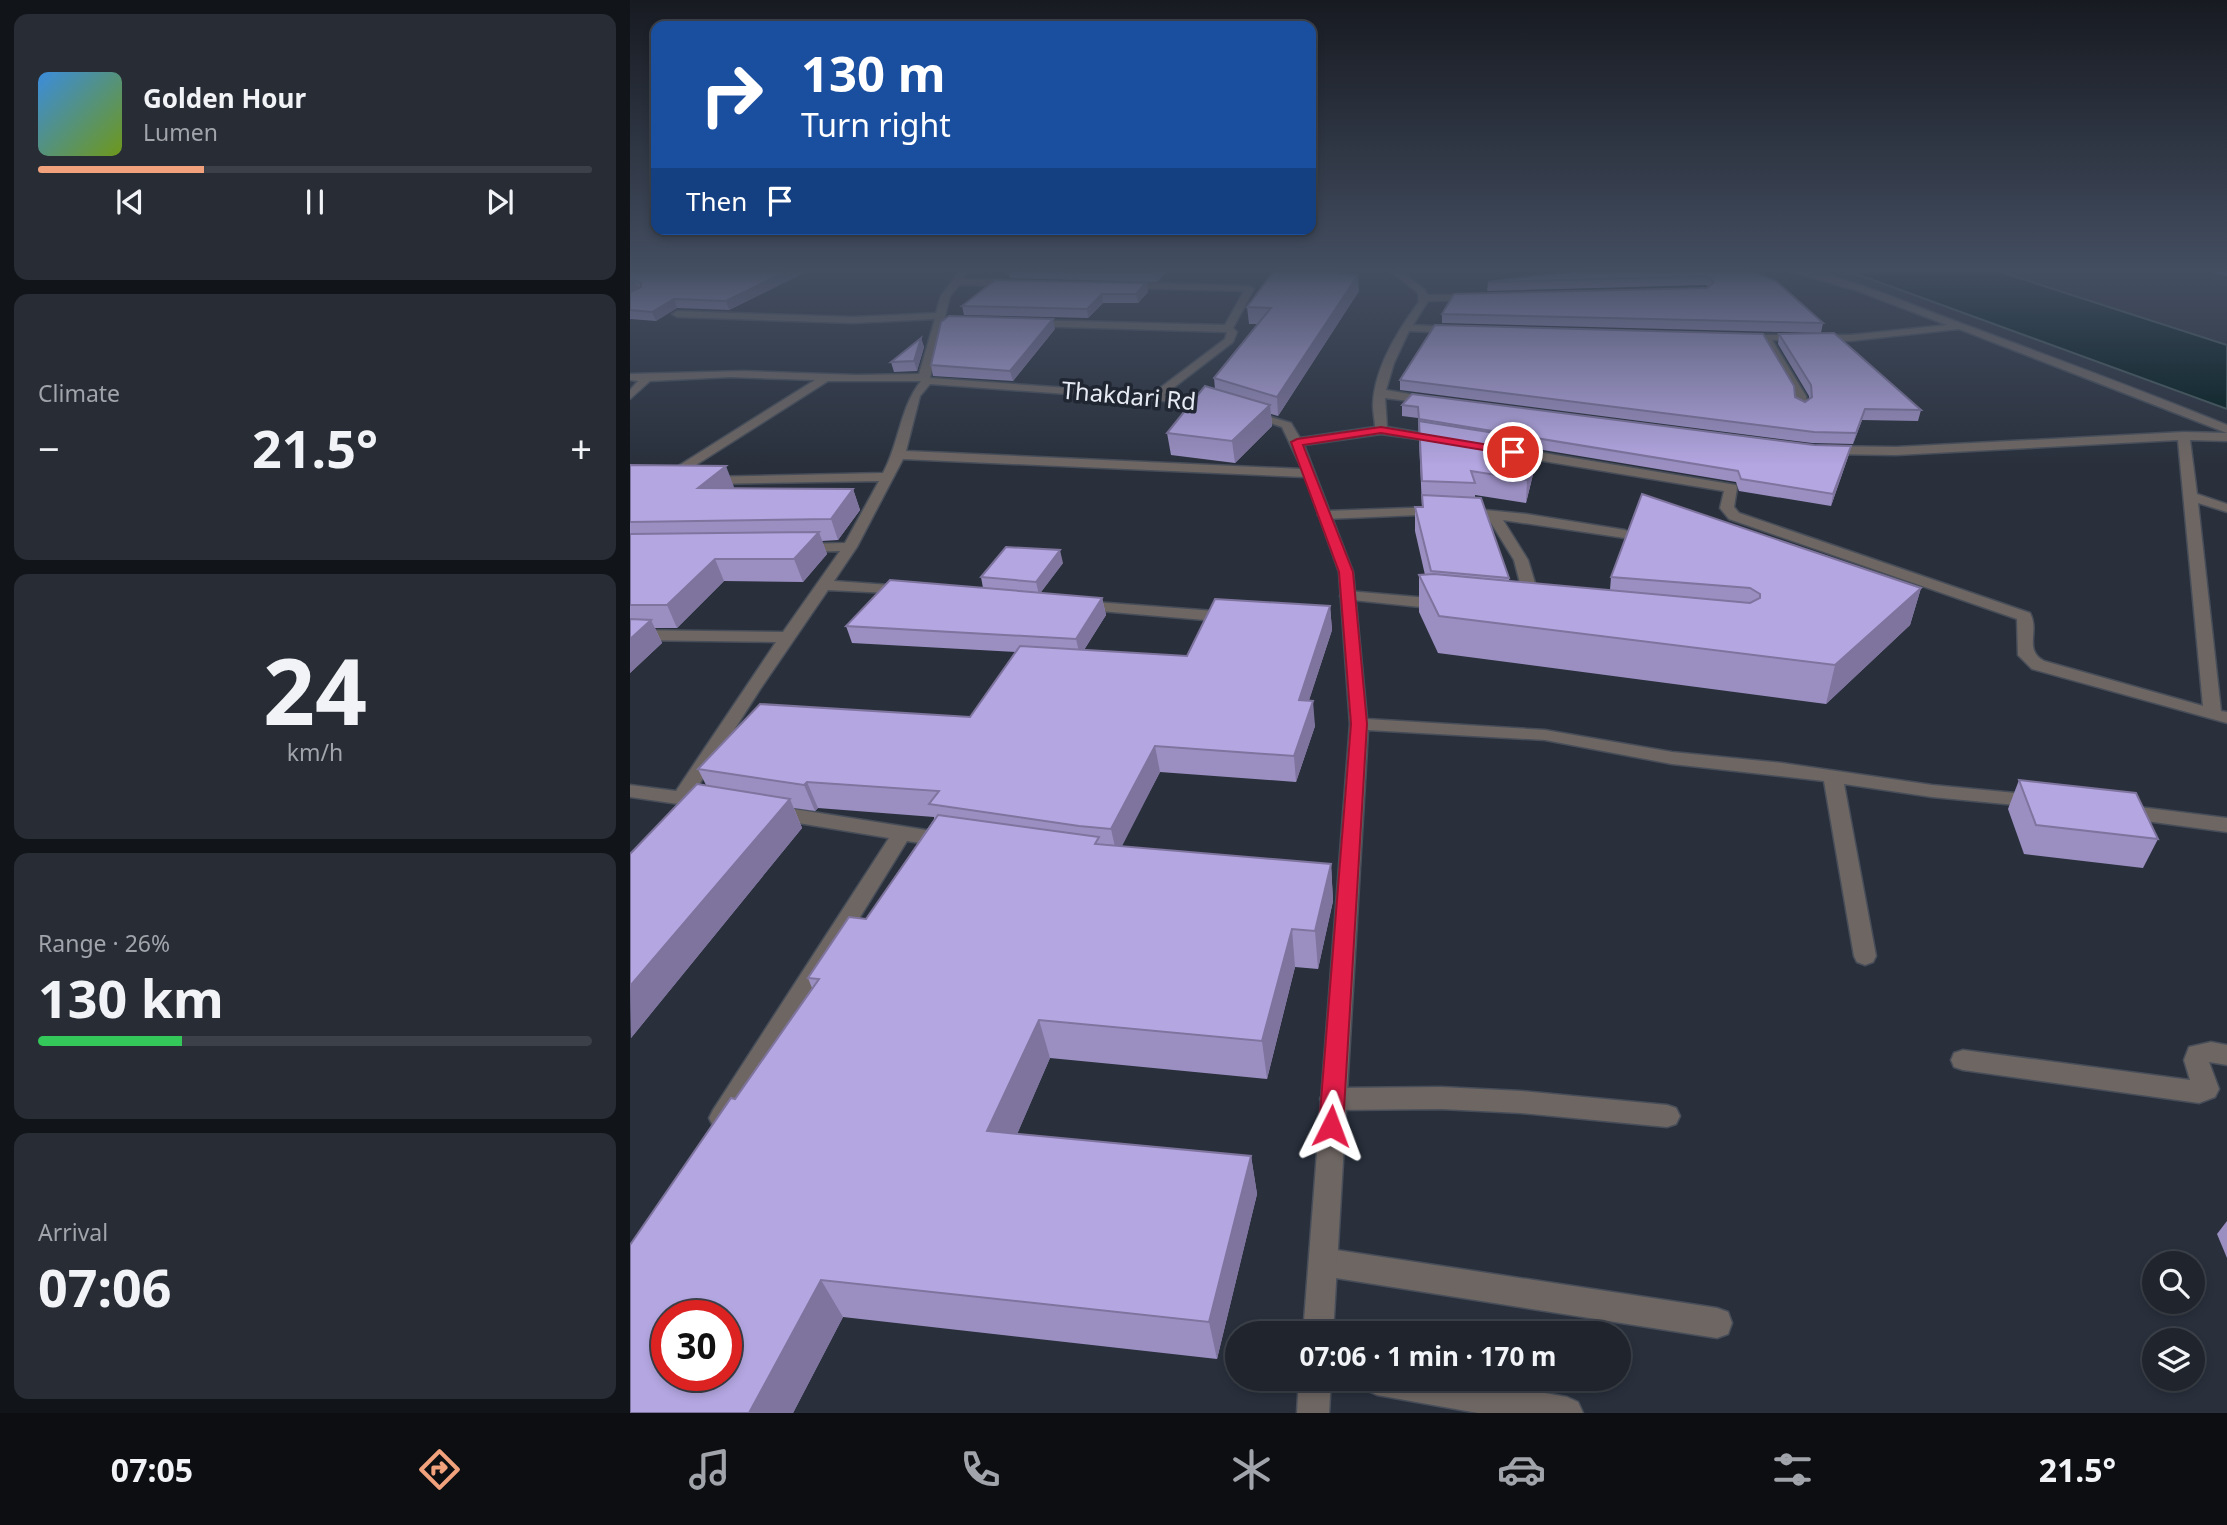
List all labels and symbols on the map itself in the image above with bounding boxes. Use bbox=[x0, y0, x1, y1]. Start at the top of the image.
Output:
street label: Thakdari Rd bbox=[1060, 373, 1198, 417]
pin bbox=[1483, 422, 1543, 482]
position arrow bbox=[1294, 1089, 1368, 1163]
speed limit sign: 30 bbox=[651, 1300, 742, 1391]

